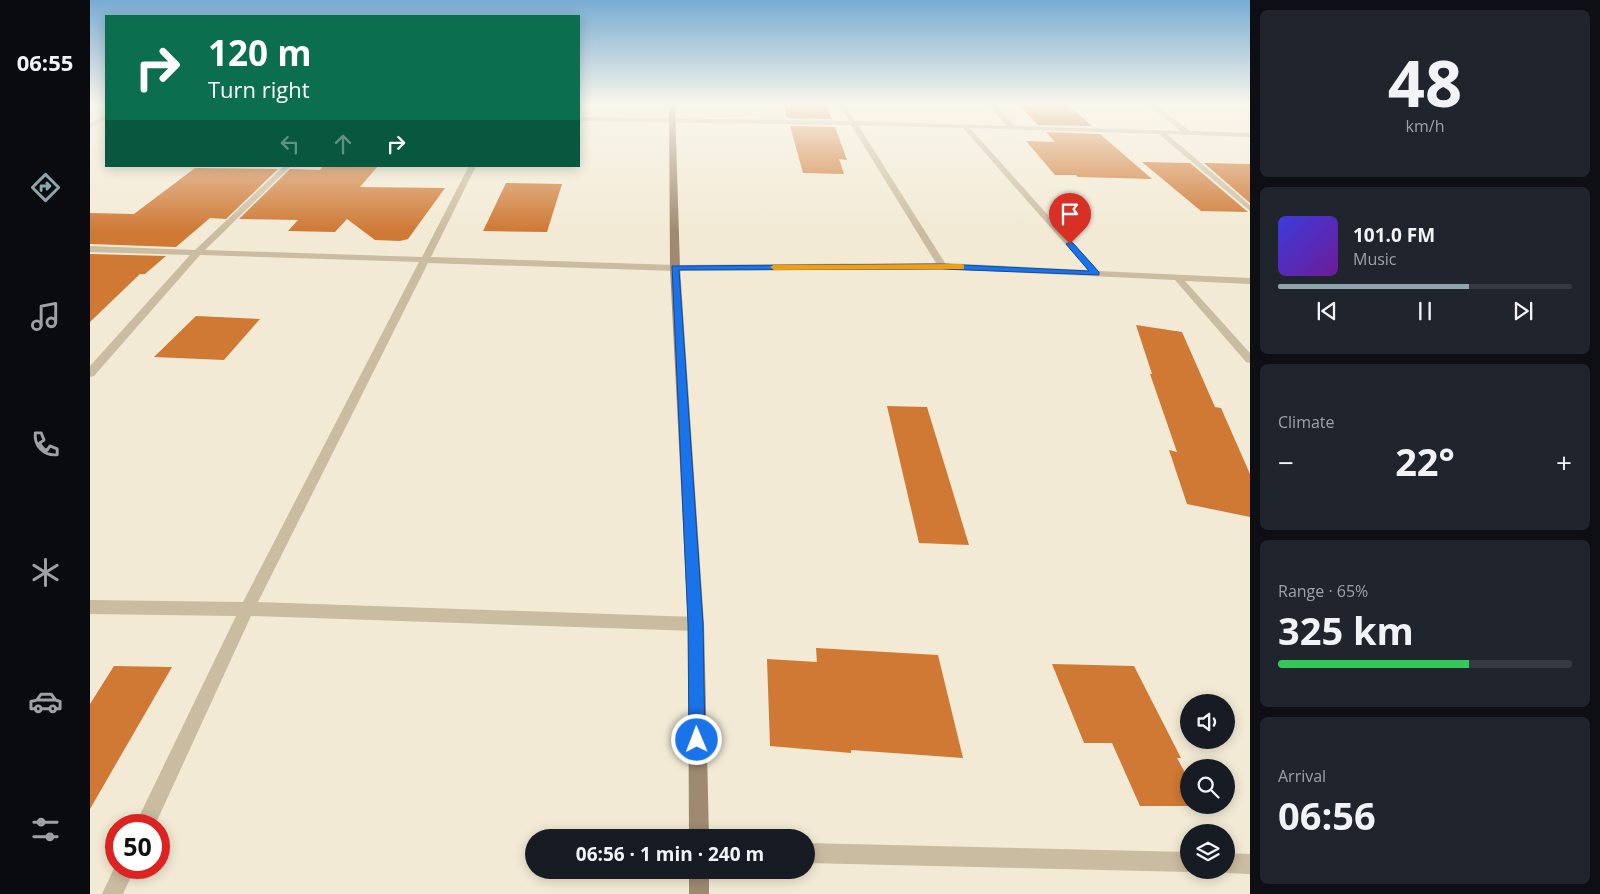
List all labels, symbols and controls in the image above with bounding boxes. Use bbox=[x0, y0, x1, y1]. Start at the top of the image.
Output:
text: 120 m bbox=[208, 29, 312, 76]
icon: right bbox=[125, 35, 190, 100]
text: 48 bbox=[1388, 38, 1462, 126]
text: 06:55 bbox=[17, 47, 73, 77]
text: Turn right bbox=[208, 74, 310, 104]
text: km/h bbox=[1406, 115, 1444, 137]
icon: left bbox=[276, 130, 304, 158]
icon: ahead bbox=[329, 130, 357, 158]
icon: right bbox=[382, 130, 410, 158]
icon: directions bbox=[28, 170, 63, 205]
pin bbox=[1049, 193, 1091, 244]
icon: arrive bbox=[1056, 200, 1084, 228]
text: 101.0 FM bbox=[1353, 222, 1435, 248]
text: Music bbox=[1353, 248, 1397, 270]
icon: previous bbox=[1313, 297, 1341, 325]
icon: pause bbox=[1411, 297, 1439, 325]
icon: next bbox=[1509, 297, 1537, 325]
icon: music bbox=[28, 299, 63, 334]
text: Climate bbox=[1278, 411, 1335, 433]
icon: phone bbox=[28, 427, 63, 462]
text: 22° bbox=[1395, 435, 1455, 487]
text: − bbox=[1278, 443, 1294, 481]
text: + bbox=[1556, 443, 1572, 481]
icon: climate bbox=[28, 555, 63, 590]
text: Range · 65% bbox=[1278, 580, 1368, 602]
text: 325 km bbox=[1278, 604, 1414, 656]
icon: car bbox=[28, 684, 63, 719]
map controls bbox=[1180, 694, 1235, 879]
button: sound bbox=[1180, 694, 1235, 749]
position arrow bbox=[670, 713, 722, 765]
button: search bbox=[1180, 759, 1235, 814]
text: Arrival bbox=[1278, 765, 1326, 787]
text: 06:56 bbox=[1278, 789, 1376, 841]
icon: filters bbox=[28, 812, 63, 847]
speed limit sign: 50 bbox=[105, 814, 170, 879]
button: layers bbox=[1180, 824, 1235, 879]
text: 06:56 · 1 min · 240 m bbox=[576, 841, 764, 867]

